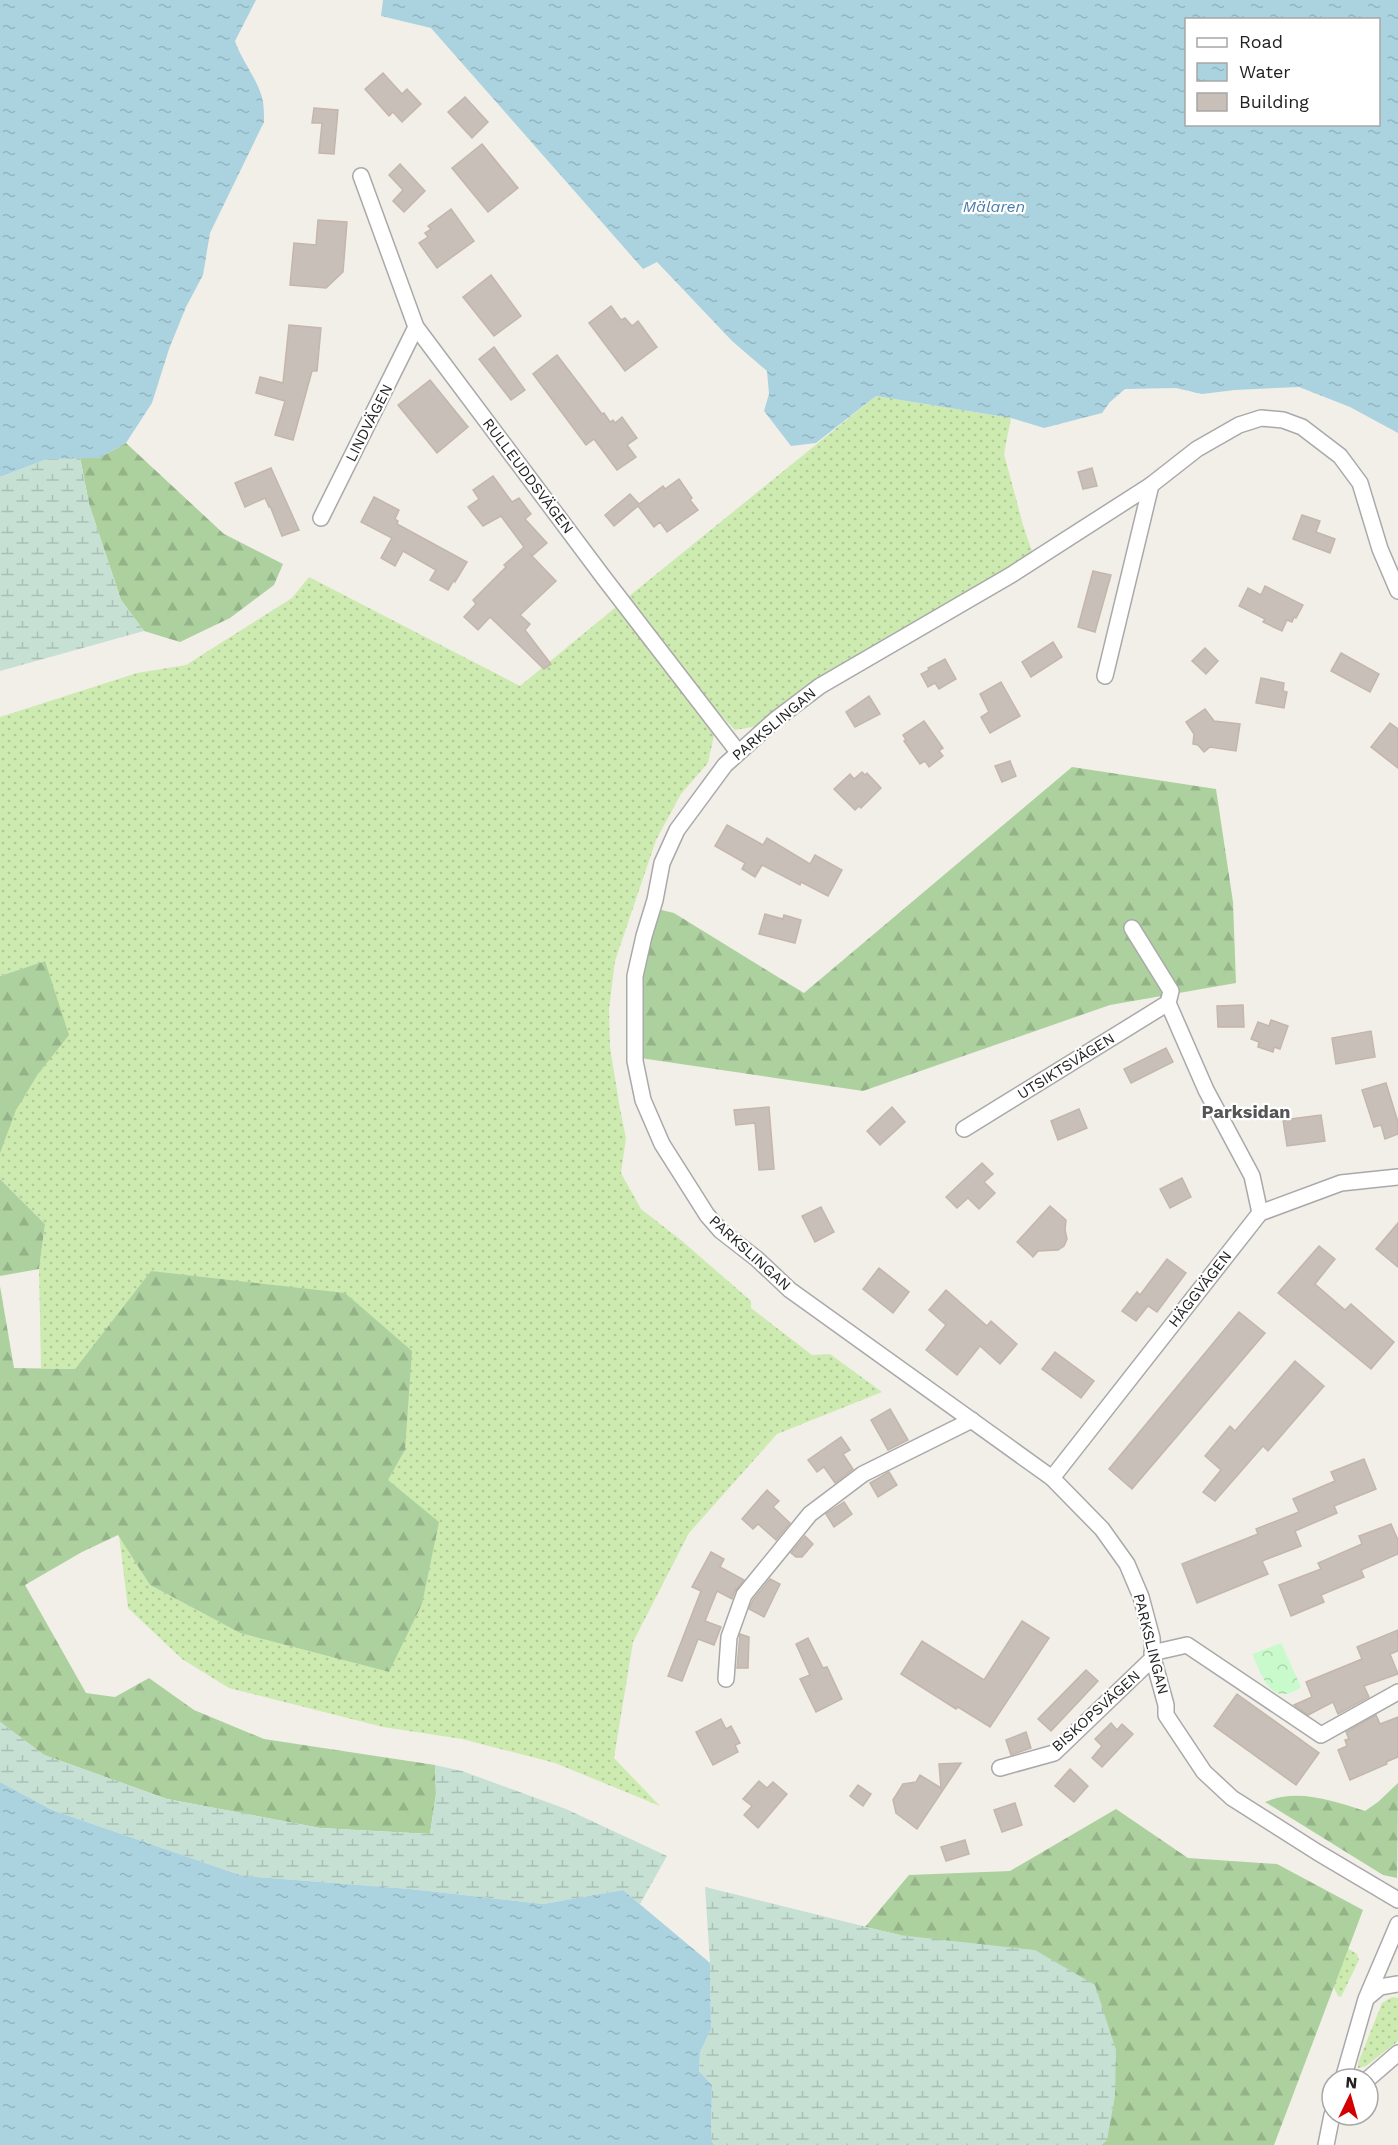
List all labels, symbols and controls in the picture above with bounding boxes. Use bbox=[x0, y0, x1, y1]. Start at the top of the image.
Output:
legend bbox=[1185, 18, 1380, 126]
text: Road bbox=[1239, 31, 1283, 52]
text: Water bbox=[1239, 61, 1291, 82]
text: Building bbox=[1239, 91, 1309, 112]
water label: Mälaren bbox=[963, 197, 1025, 216]
street label: LINDVÄGEN bbox=[342, 381, 396, 465]
street label: RULLEUDDSVÄGEN bbox=[479, 415, 577, 537]
street label: PARKSLINGAN bbox=[729, 684, 819, 764]
street label: UTSIKTSVÄGEN bbox=[1014, 1029, 1118, 1103]
district label: Parksidan bbox=[1201, 1101, 1291, 1122]
street label: PARKSLINGAN bbox=[705, 1212, 795, 1294]
street label: HÄGGVÄGEN bbox=[1165, 1247, 1235, 1331]
street label: PARKSLINGAN bbox=[1130, 1592, 1172, 1696]
street label: BISKOPSVÄGEN bbox=[1048, 1667, 1144, 1755]
north arrow bbox=[1320, 2067, 1380, 2127]
text: N bbox=[1345, 2073, 1358, 2093]

